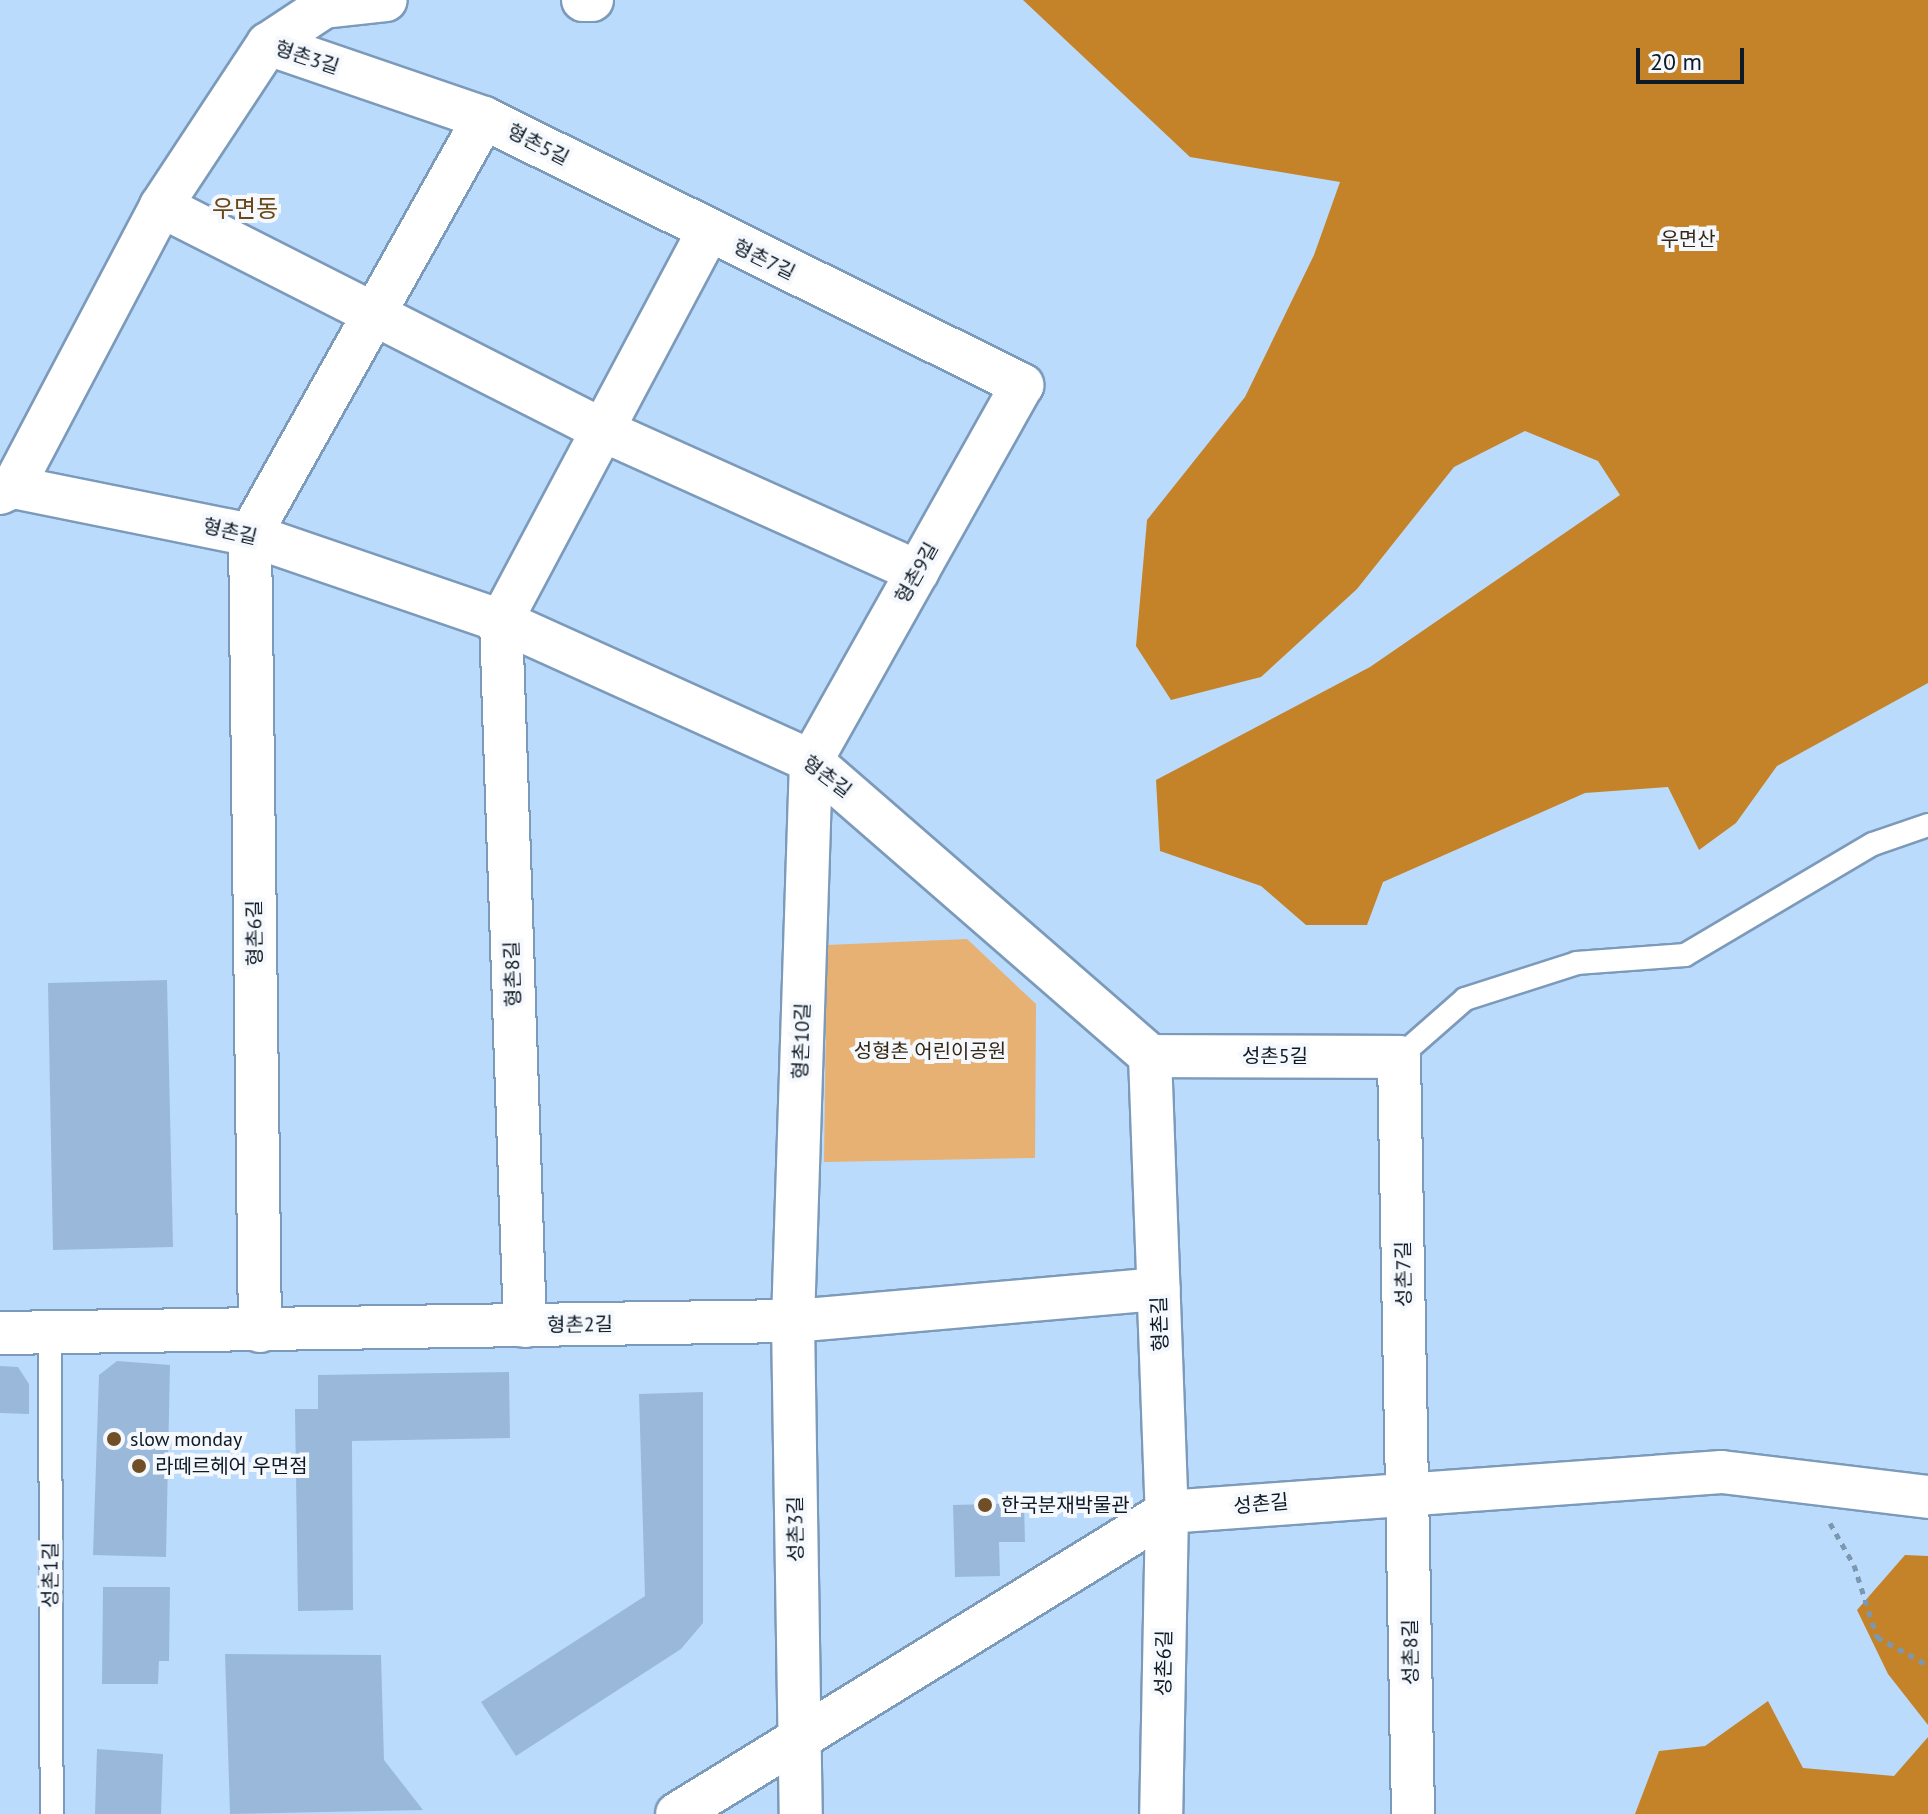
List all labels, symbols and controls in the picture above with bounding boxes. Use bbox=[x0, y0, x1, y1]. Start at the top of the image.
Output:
scale bar bbox=[1640, 32, 1748, 82]
street label: 형촌3길 bbox=[272, 36, 342, 80]
text: 20 m bbox=[1650, 46, 1702, 77]
street label: 형촌5길 bbox=[503, 119, 573, 171]
district label: 우면동 bbox=[212, 195, 278, 223]
park label: 우면산 bbox=[1660, 227, 1716, 251]
street label: 형촌7길 bbox=[729, 235, 799, 285]
street label: 형촌길 bbox=[200, 514, 260, 550]
street label: 형촌9길 bbox=[890, 538, 944, 608]
street label: 형촌길 bbox=[798, 751, 856, 803]
street label: 형촌6길 bbox=[242, 900, 268, 966]
street label: 형촌8길 bbox=[500, 941, 526, 1007]
street label: 형촌10길 bbox=[789, 1002, 815, 1080]
park label: 성형촌 어린이공원 bbox=[854, 1039, 1006, 1063]
street label: 성촌5길 bbox=[1242, 1044, 1308, 1068]
street label: 성촌7길 bbox=[1391, 1241, 1417, 1307]
street label: 형촌길 bbox=[1147, 1296, 1173, 1352]
street label: 형촌2길 bbox=[547, 1312, 613, 1338]
place label: slow monday bbox=[130, 1427, 243, 1451]
marker: slow monday bbox=[105, 1430, 123, 1448]
place label: 라떼르헤어 우면점 bbox=[155, 1454, 308, 1478]
marker: 라떼르헤어 우면점 bbox=[130, 1457, 148, 1475]
street label: 성촌길 bbox=[1232, 1490, 1290, 1518]
place label: 한국분재박물관 bbox=[1001, 1493, 1130, 1517]
street label: 성촌3길 bbox=[783, 1496, 809, 1562]
marker: 한국분재박물관 bbox=[976, 1496, 994, 1514]
street label: 성촌1길 bbox=[39, 1542, 63, 1608]
street label: 성촌8길 bbox=[1398, 1619, 1424, 1685]
street label: 성촌6길 bbox=[1151, 1630, 1177, 1696]

